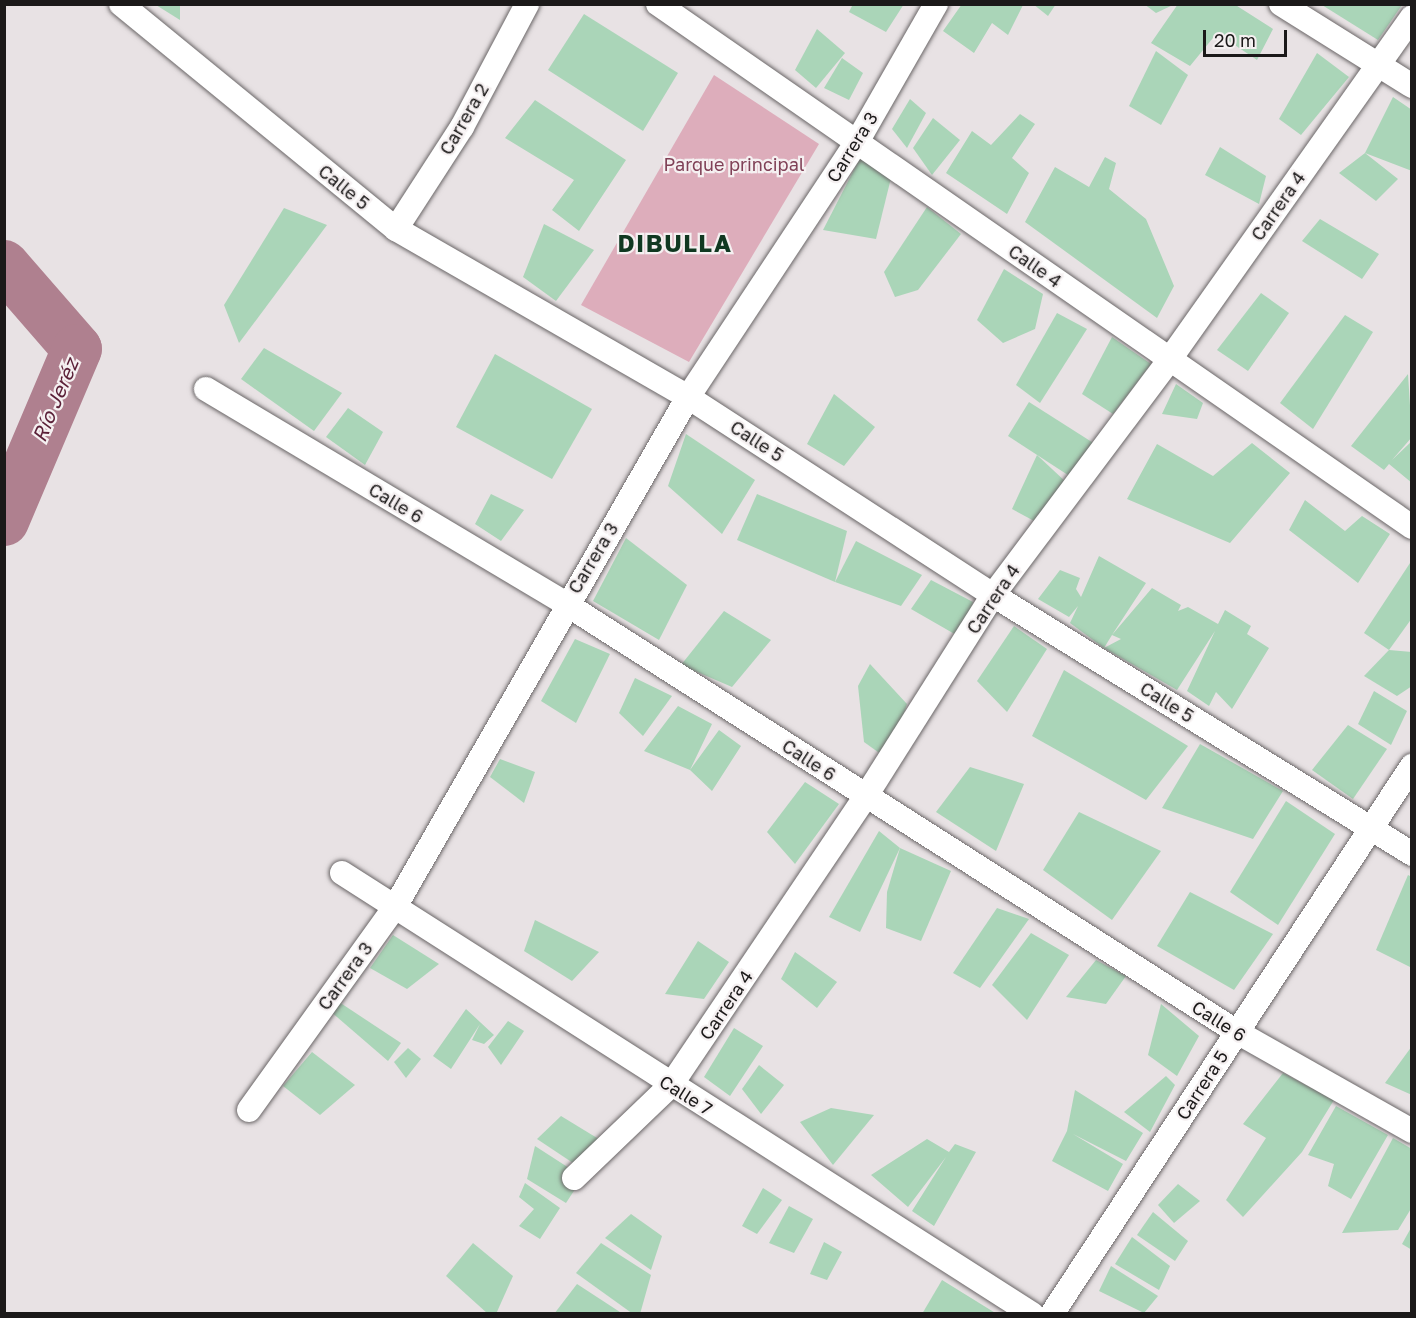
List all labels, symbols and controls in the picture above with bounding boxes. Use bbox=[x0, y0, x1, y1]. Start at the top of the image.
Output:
scale bar bbox=[1206, 18, 1290, 56]
text: 20 m bbox=[1214, 29, 1256, 51]
street label: Carrera 2 bbox=[435, 80, 493, 158]
street label: Carrera 3 bbox=[822, 108, 882, 186]
park label: Parque principal bbox=[663, 153, 805, 175]
street label: Calle 5 bbox=[314, 160, 374, 214]
street label: Carrera 4 bbox=[1246, 167, 1310, 245]
district label: DIBULLA bbox=[617, 229, 733, 257]
street label: Calle 4 bbox=[1004, 240, 1066, 292]
water label: Río Jeréz bbox=[27, 355, 83, 445]
street label: Calle 5 bbox=[726, 416, 788, 466]
street label: Calle 6 bbox=[365, 478, 427, 528]
street label: Carrera 3 bbox=[563, 519, 623, 597]
street label: Carrera 4 bbox=[962, 560, 1024, 638]
street label: Calle 5 bbox=[1136, 677, 1198, 727]
street label: Calle 6 bbox=[778, 735, 840, 785]
street label: Carrera 3 bbox=[313, 938, 377, 1014]
street label: Carrera 4 bbox=[695, 966, 757, 1044]
street label: Calle 6 bbox=[1188, 996, 1250, 1046]
street label: Carrera 5 bbox=[1172, 1046, 1232, 1124]
street label: Calle 7 bbox=[656, 1070, 716, 1120]

